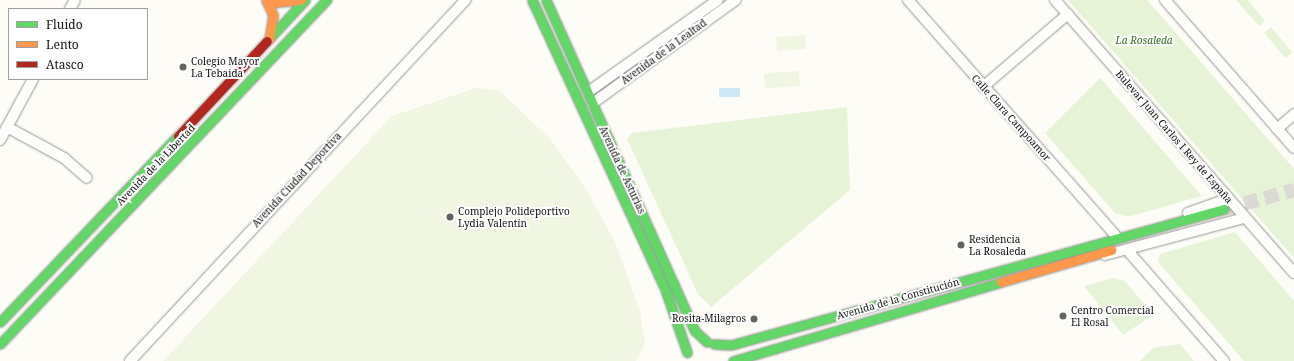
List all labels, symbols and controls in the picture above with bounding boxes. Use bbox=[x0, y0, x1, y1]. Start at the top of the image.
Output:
legend bbox=[8, 8, 148, 80]
text: Fluido bbox=[46, 16, 83, 33]
street label: Avenida de la Lealtad bbox=[619, 17, 709, 87]
park label: La Rosaleda bbox=[1116, 35, 1172, 47]
text: Lento bbox=[46, 36, 79, 53]
place label: Colegio Mayor La Tebaida bbox=[191, 55, 259, 78]
text: Atasco bbox=[46, 56, 84, 73]
marker: Colegio Mayor La Tebaida bbox=[178, 62, 188, 72]
street label: Bulevar Juan Carlos I Rey de España bbox=[1113, 68, 1235, 206]
street label: Calle Clara Campoamor bbox=[969, 72, 1053, 164]
street label: Avenida de la Libertad bbox=[114, 122, 198, 208]
street label: Avenida de Asturias bbox=[596, 124, 648, 216]
street label: Avenida Ciudad Deportiva bbox=[250, 130, 344, 230]
place label: Complejo Polideportivo Lydia Valentín bbox=[458, 205, 570, 228]
marker: Complejo Polideportivo Lydia Valentín bbox=[445, 212, 455, 222]
place label: Residencia La Rosaleda bbox=[969, 233, 1026, 256]
marker: Residencia La Rosaleda bbox=[956, 240, 966, 250]
street label: Avenida de la Constitución bbox=[835, 276, 961, 322]
place label: Centro Comercial El Rosal bbox=[1071, 304, 1154, 328]
marker: Centro Comercial El Rosal bbox=[1058, 311, 1068, 321]
place label: Rosita-Milagros bbox=[672, 313, 746, 325]
marker: Rosita-Milagros bbox=[749, 314, 759, 324]

